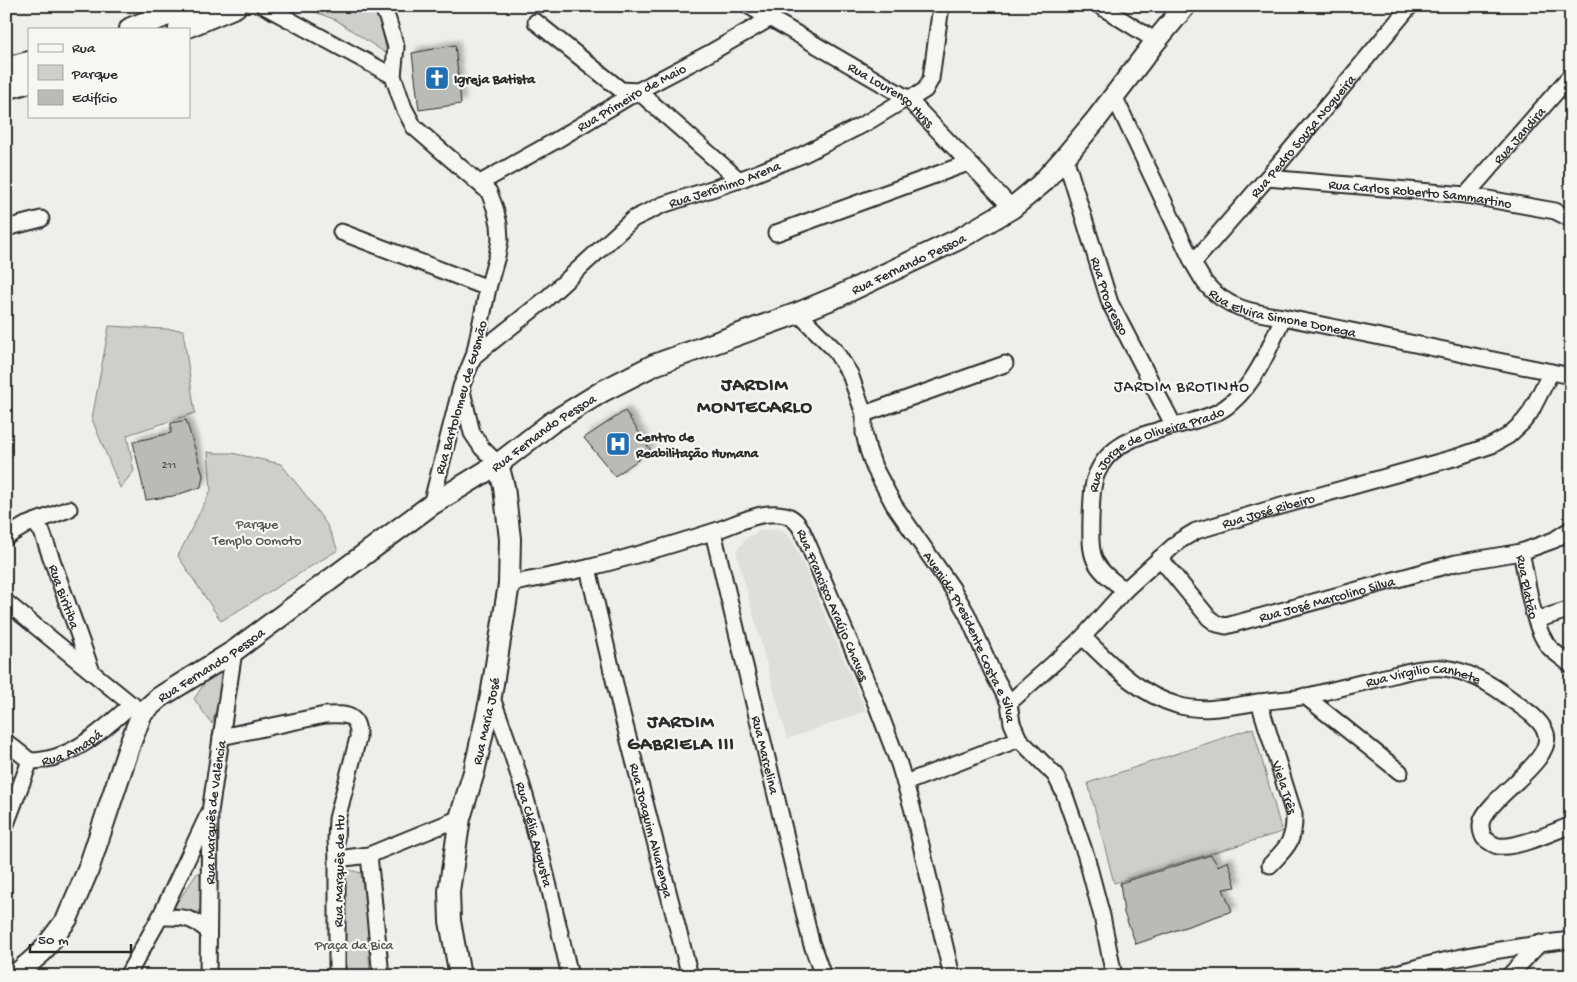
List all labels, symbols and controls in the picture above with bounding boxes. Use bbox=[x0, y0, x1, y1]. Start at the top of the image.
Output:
legend bbox=[28, 28, 190, 118]
text: Rua bbox=[72, 40, 96, 58]
street label: Rua Lourenço Huss bbox=[844, 59, 937, 133]
street label: Rua Primeiro de Maio bbox=[575, 61, 690, 137]
church icon: Igreja Batista bbox=[424, 65, 450, 91]
text: Parque bbox=[71, 66, 118, 84]
street label: Rua Pedro Souza Nogueira bbox=[1248, 71, 1361, 202]
place label: Igreja Batista bbox=[454, 72, 536, 89]
text: Edifício bbox=[72, 90, 118, 108]
street label: Rua Jandira bbox=[1491, 103, 1551, 169]
street label: Rua Jerônimo Arena bbox=[667, 158, 785, 213]
street label: Rua Carlos Roberto Sammartino bbox=[1328, 177, 1513, 214]
street label: Rua Fernando Pessoa bbox=[849, 230, 971, 300]
street label: Rua Progresso bbox=[1085, 255, 1131, 339]
street label: Rua Elvira Simone Donega bbox=[1204, 286, 1359, 343]
street label: Rua Bartolomeu de Gusmão bbox=[432, 319, 493, 477]
district label: JARDIM MONTECARLO bbox=[697, 375, 813, 420]
district label: JARDIM BROTINHO bbox=[1114, 379, 1250, 398]
street label: Rua Fernando Pessoa bbox=[489, 391, 601, 477]
street label: Rua Jorge de Oliveira Prado bbox=[1086, 404, 1228, 494]
place label: Centro de Reabilitação Humana bbox=[635, 430, 759, 463]
hospital icon: Centro de Reabilitação Humana bbox=[605, 431, 631, 457]
house number: 211 bbox=[162, 460, 176, 472]
street label: Rua José Ribeiro bbox=[1220, 491, 1317, 534]
park label: Parque Templo Oomoto bbox=[212, 517, 302, 550]
street label: Rua Francisco Araújo Chaves bbox=[792, 527, 872, 685]
street label: Avenida Presidente Costa e Silva bbox=[918, 549, 1018, 725]
street label: Rua Platão bbox=[1511, 554, 1541, 621]
street label: Rua Biritiba bbox=[43, 563, 82, 633]
street label: Rua José Marcolino Silva bbox=[1258, 574, 1398, 628]
street label: Rua Fernando Pessoa bbox=[155, 624, 270, 707]
street label: Rua Virgilio Canhete bbox=[1364, 662, 1484, 692]
street label: Rua Maria José bbox=[470, 676, 505, 767]
district label: JARDIM GABRIELA III bbox=[627, 712, 735, 757]
street label: Rua Marcelina bbox=[746, 714, 782, 797]
street label: Rua Amapá bbox=[40, 726, 108, 771]
street label: Rua Marquês de Valência bbox=[203, 738, 232, 885]
street label: Viela Três bbox=[1267, 758, 1300, 817]
street label: Rua Joaquim Alvarenga bbox=[624, 762, 676, 901]
street label: Rua Clélia Augusta bbox=[510, 780, 555, 890]
street label: Rua Marquês de Itu bbox=[331, 814, 350, 927]
scale bar bbox=[30, 922, 131, 954]
text: 50 m bbox=[38, 932, 69, 950]
park label: Praça da Bica bbox=[314, 938, 394, 955]

